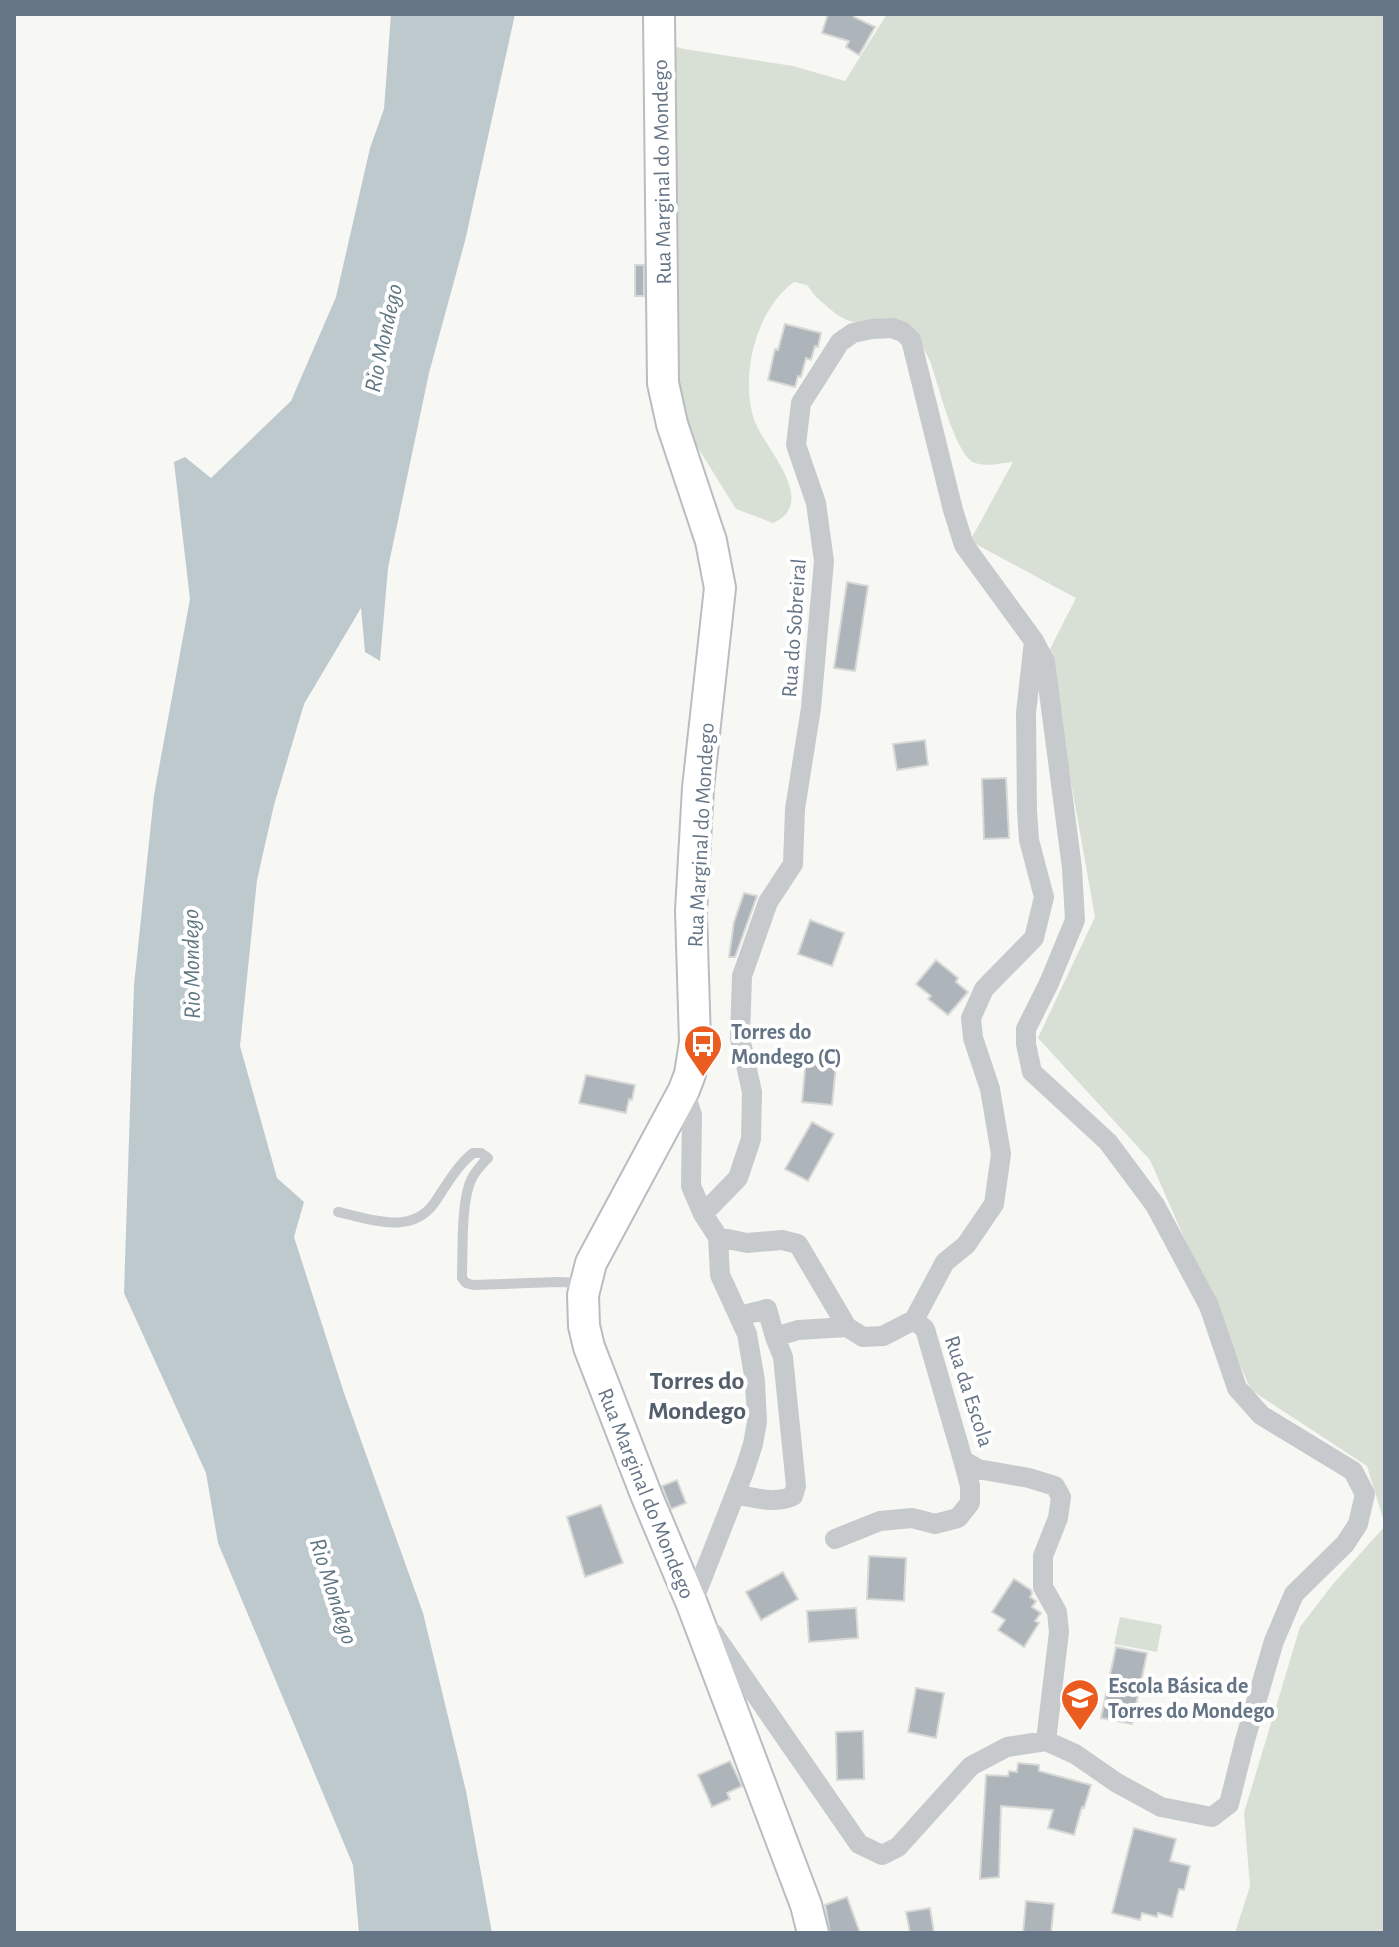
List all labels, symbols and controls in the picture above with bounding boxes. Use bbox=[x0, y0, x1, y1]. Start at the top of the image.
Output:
street label: Rua Marginal do Mondego bbox=[649, 59, 675, 285]
water label: Rio Mondego bbox=[361, 282, 407, 395]
street label: Rua do Sobreiral bbox=[778, 558, 810, 698]
street label: Rua Marginal do Mondego bbox=[684, 722, 718, 948]
water label: Rio Mondego bbox=[179, 909, 205, 1019]
place label: Torres do Mondego (C) bbox=[731, 1021, 842, 1068]
bus stop icon: Torres do Mondego (C) bbox=[682, 1023, 724, 1078]
street label: Rua da Escola bbox=[941, 1333, 997, 1450]
district label: Torres do Mondego bbox=[648, 1368, 746, 1424]
street label: Rua Marginal do Mondego bbox=[594, 1385, 698, 1602]
water label: Rio Mondego bbox=[305, 1535, 362, 1647]
place label: Escola Básica de Torres do Mondego bbox=[1108, 1675, 1275, 1722]
school or university icon: Escola Básica de Torres do Mondego bbox=[1059, 1677, 1101, 1732]

